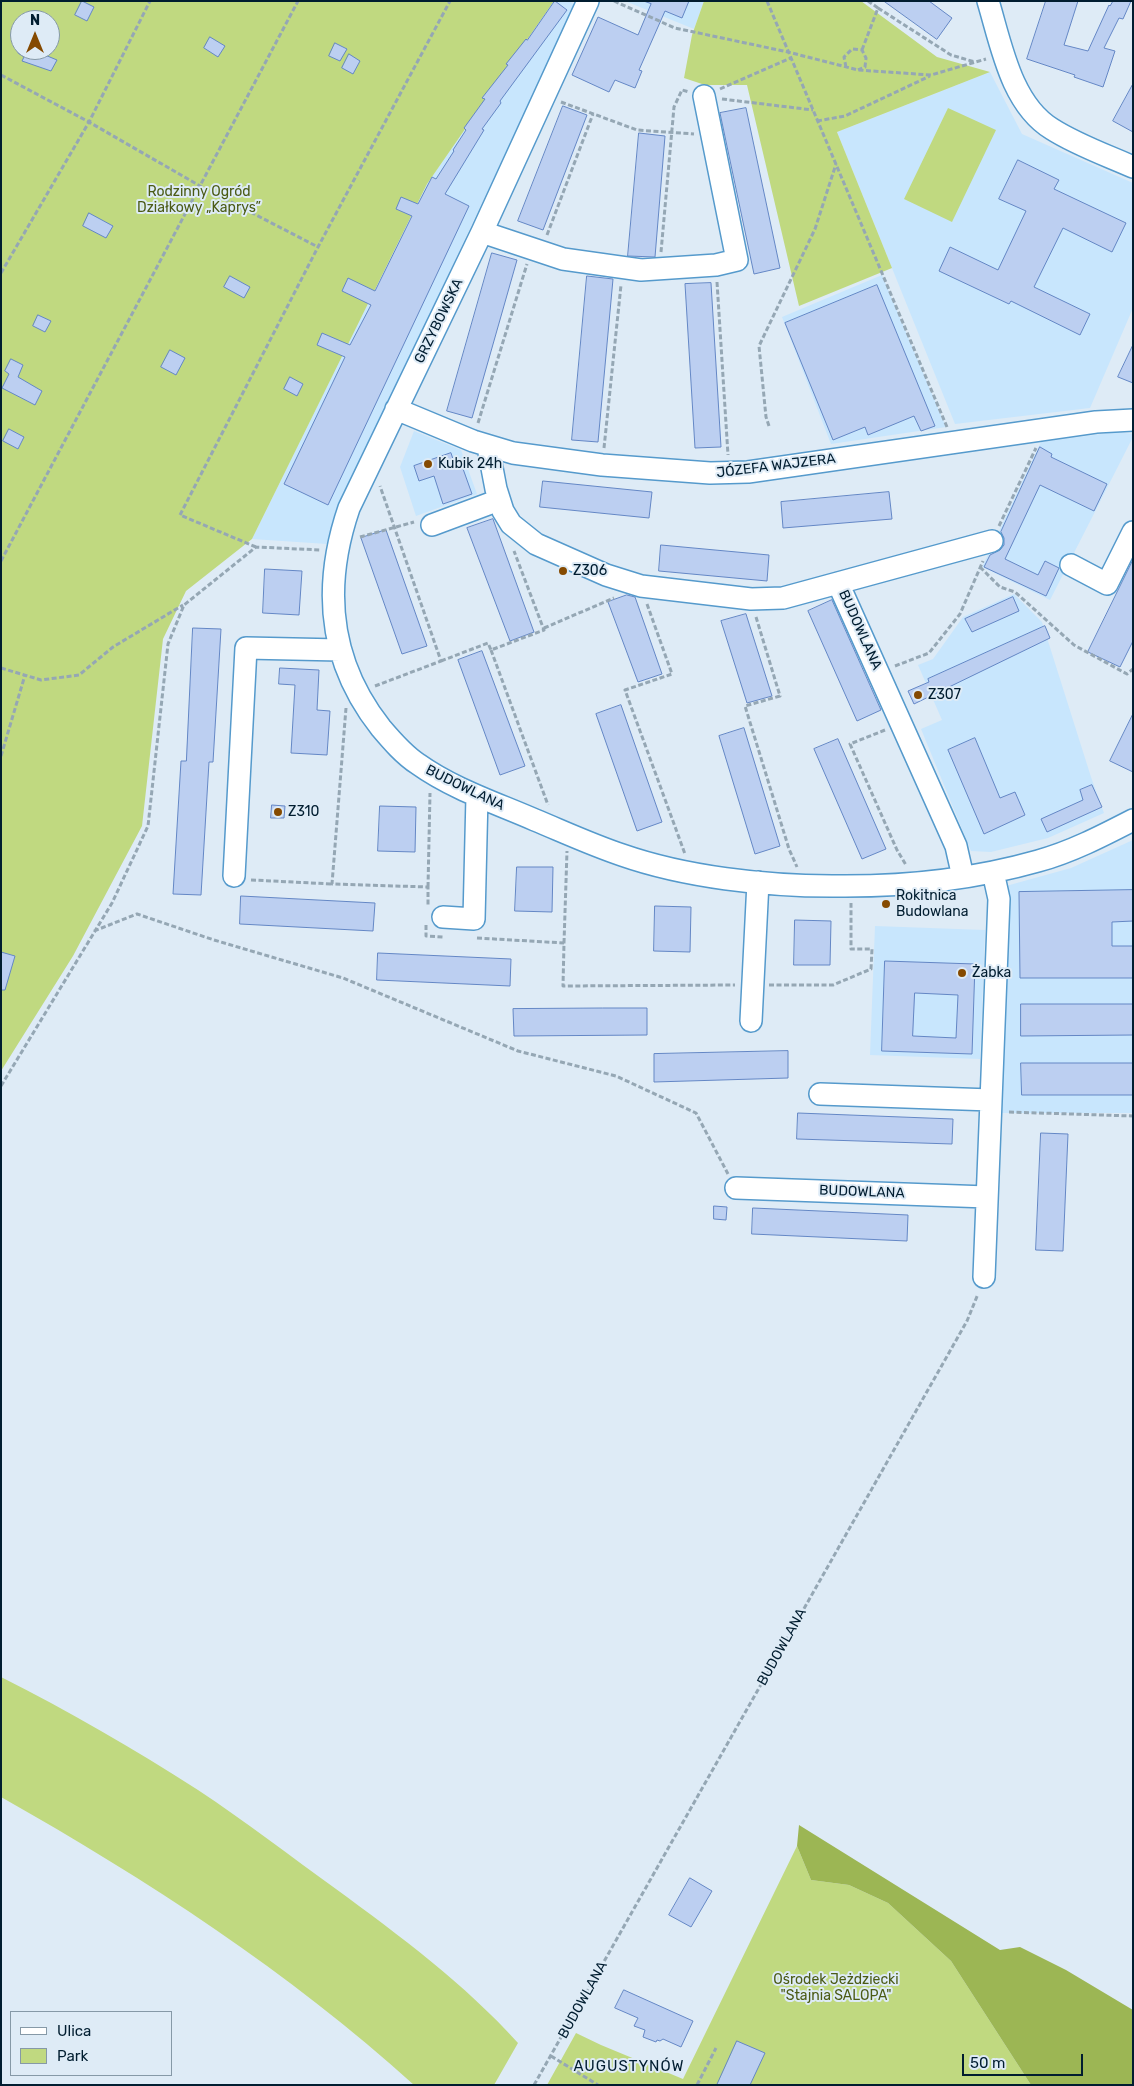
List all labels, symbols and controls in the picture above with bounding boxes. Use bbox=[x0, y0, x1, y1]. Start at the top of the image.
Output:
north arrow bbox=[10, 10, 60, 60]
text: N bbox=[30, 12, 40, 29]
park label: Rodzinny Ogród Działkowy „Kaprys” bbox=[137, 184, 261, 216]
street label: GRZYBOWSKA bbox=[411, 276, 467, 366]
street label: JÓZEFA WAJZERA bbox=[715, 450, 837, 482]
place label: Kubik 24h bbox=[438, 456, 502, 472]
marker: Kubik 24h bbox=[422, 458, 434, 470]
place label: Z306 bbox=[573, 563, 607, 579]
marker: Z306 bbox=[557, 565, 569, 577]
street label: BUDOWLANA bbox=[835, 587, 885, 673]
place label: Z307 bbox=[928, 687, 961, 703]
marker: Z307 bbox=[912, 689, 924, 701]
street label: BUDOWLANA bbox=[423, 762, 507, 814]
place label: Z310 bbox=[288, 804, 319, 820]
marker: Z310 bbox=[272, 806, 284, 818]
place label: Rokitnica Budowlana bbox=[896, 888, 969, 920]
marker: Rokitnica Budowlana bbox=[880, 898, 892, 910]
place label: Żabka bbox=[972, 965, 1011, 981]
marker: Żabka bbox=[956, 967, 968, 979]
street label: BUDOWLANA bbox=[819, 1182, 905, 1202]
street label: BUDOWLANA bbox=[754, 1605, 810, 1689]
street label: BUDOWLANA bbox=[555, 1958, 611, 2042]
park label: Ośrodek Jeżdziecki "Stajnia SALOPA" bbox=[773, 1972, 899, 2004]
legend bbox=[10, 2011, 172, 2076]
text: Ulica bbox=[57, 2022, 91, 2040]
scale bar bbox=[964, 2044, 1085, 2076]
text: Park bbox=[57, 2047, 88, 2065]
text: 50 m bbox=[970, 2054, 1005, 2072]
district label: AUGUSTYNÓW bbox=[572, 2058, 686, 2076]

